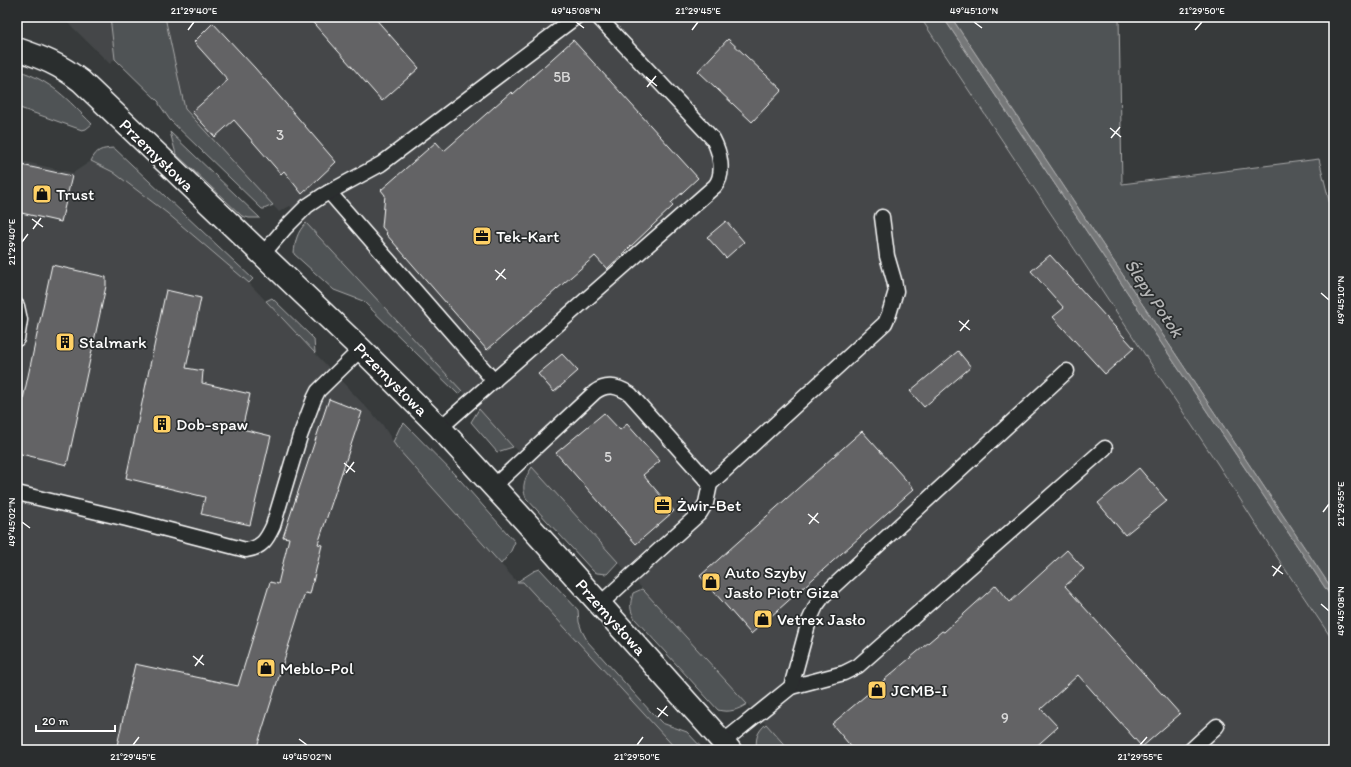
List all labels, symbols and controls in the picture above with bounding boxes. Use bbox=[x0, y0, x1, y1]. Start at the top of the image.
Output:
text: 21°29'40"E bbox=[171, 4, 218, 17]
text: 49°45'08"N bbox=[551, 4, 601, 17]
text: 21°29'45"E bbox=[675, 4, 721, 17]
text: 49°45'10"N bbox=[950, 4, 999, 17]
text: 21°29'50"E bbox=[1179, 4, 1225, 17]
house number: 5B bbox=[553, 68, 571, 86]
street label: Przemysłowa bbox=[116, 114, 199, 196]
house number: 3 bbox=[276, 126, 284, 144]
shop icon: Trust bbox=[31, 183, 53, 205]
place label: Trust bbox=[56, 184, 94, 204]
text: 21°29'40"E bbox=[5, 218, 18, 265]
office icon: Tek-Kart bbox=[471, 225, 493, 247]
place label: Tek-Kart bbox=[496, 226, 559, 246]
water label: Ślepy Potok bbox=[1120, 255, 1189, 343]
text: 49°45'10"N bbox=[1334, 275, 1347, 324]
building icon: Stalmark bbox=[54, 331, 76, 353]
place label: Stalmark bbox=[79, 332, 147, 352]
street label: Przemysłowa bbox=[350, 338, 432, 420]
building icon: Dob-spaw bbox=[151, 413, 173, 435]
place label: Dob-spaw bbox=[176, 414, 249, 434]
house number: 5 bbox=[604, 448, 612, 466]
text: 21°29'55"E bbox=[1334, 481, 1347, 526]
office icon: Żwir-Bet bbox=[652, 494, 674, 516]
place label: Żwir-Bet bbox=[677, 495, 741, 515]
text: 49°45'02"N bbox=[5, 497, 18, 547]
place label: Auto Szyby Jasło Piotr Giza bbox=[725, 562, 839, 602]
shop icon: Auto Szyby Jasło Piotr Giza bbox=[700, 571, 722, 593]
street label: Przemysłowa bbox=[571, 575, 651, 660]
text: 49°45'08"N bbox=[1334, 586, 1347, 636]
shop icon: Vetrex Jasło bbox=[752, 608, 774, 630]
place label: Vetrex Jasło bbox=[777, 609, 866, 629]
shop icon: Meblo-Pol bbox=[255, 657, 277, 679]
place label: Meblo-Pol bbox=[280, 658, 354, 678]
shop icon: JCMB-I bbox=[866, 679, 888, 701]
place label: JCMB-I bbox=[891, 680, 948, 700]
scale bar bbox=[36, 707, 115, 733]
house number: 9 bbox=[1001, 709, 1009, 727]
text: 20 m bbox=[42, 714, 69, 728]
text: 21°29'45"E bbox=[110, 750, 156, 763]
text: 49°45'02"N bbox=[282, 750, 332, 763]
text: 21°29'50"E bbox=[614, 750, 660, 763]
text: 21°29'55"E bbox=[1118, 750, 1163, 763]

